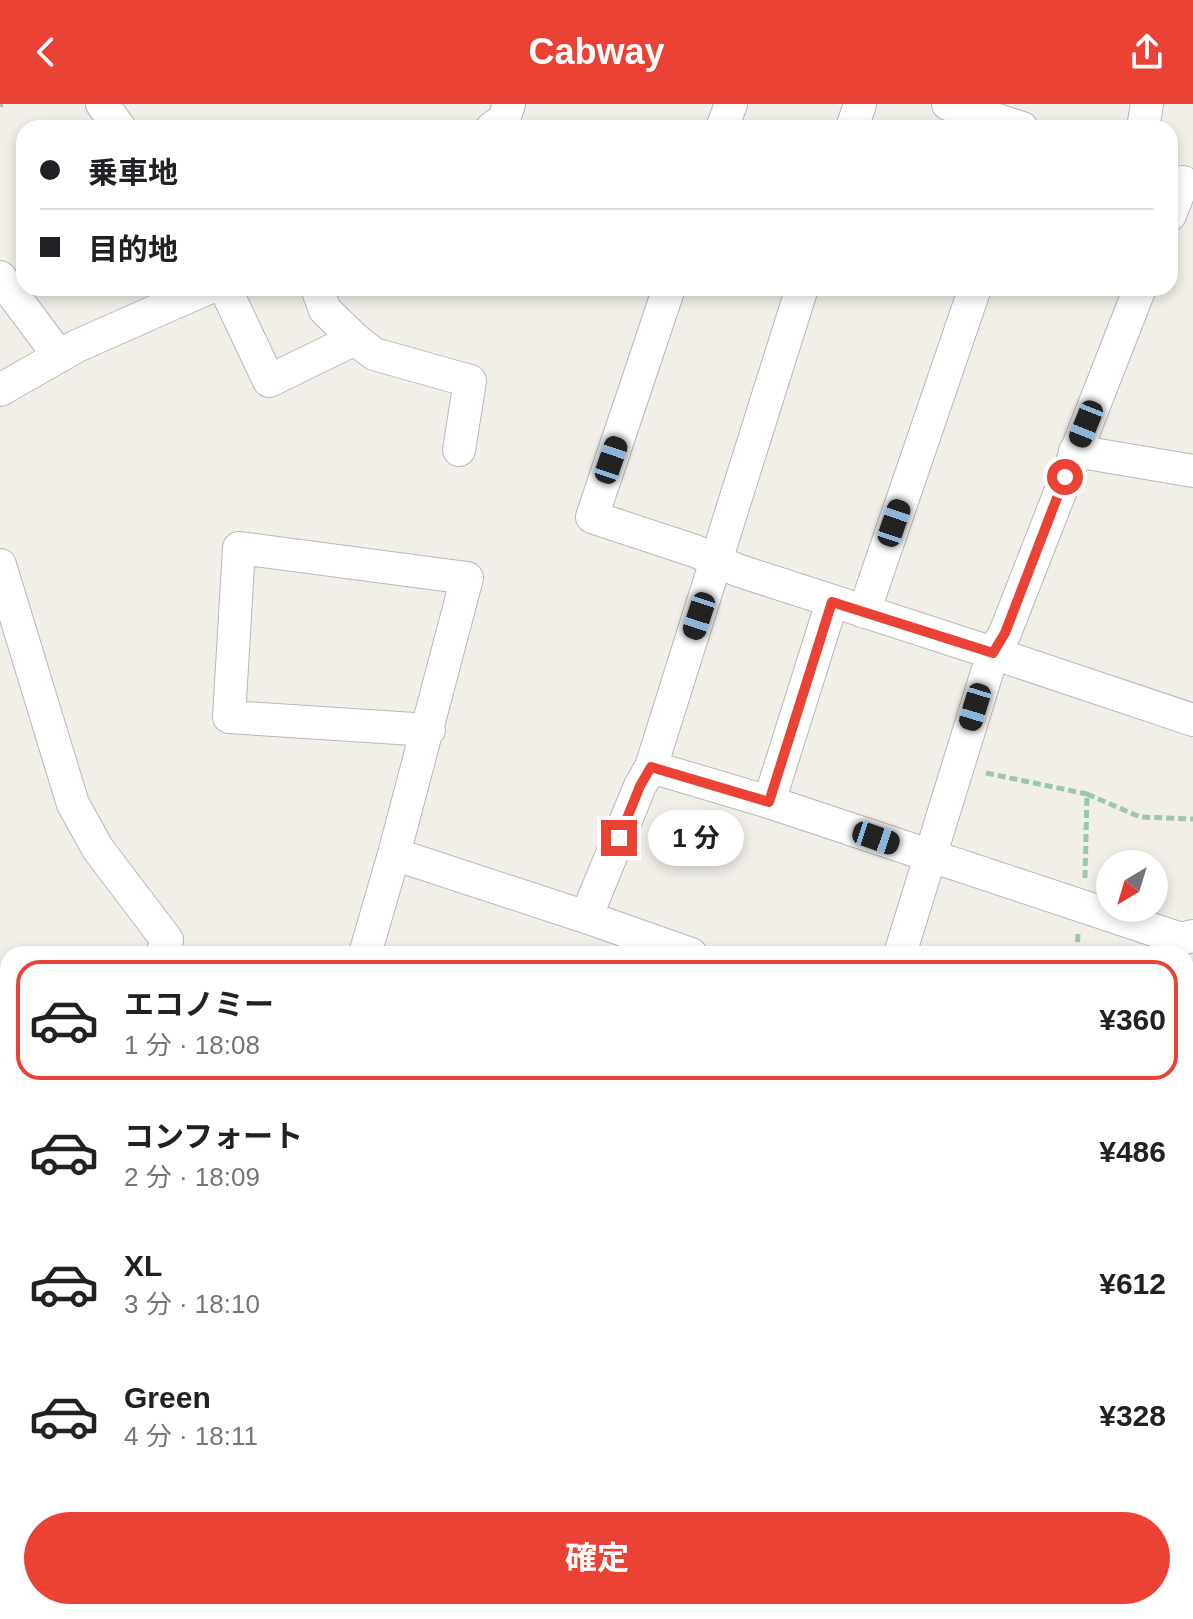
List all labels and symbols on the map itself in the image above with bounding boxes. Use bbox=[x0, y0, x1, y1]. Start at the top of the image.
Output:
car bbox=[1066, 397, 1106, 451]
car bbox=[592, 433, 630, 487]
route start bbox=[1047, 459, 1083, 495]
car bbox=[875, 496, 913, 550]
car bbox=[680, 589, 718, 643]
car bbox=[957, 681, 993, 733]
callout: 1 分 bbox=[647, 810, 743, 866]
car bbox=[849, 819, 903, 857]
route end bbox=[601, 820, 637, 856]
north arrow bbox=[1096, 850, 1168, 922]

